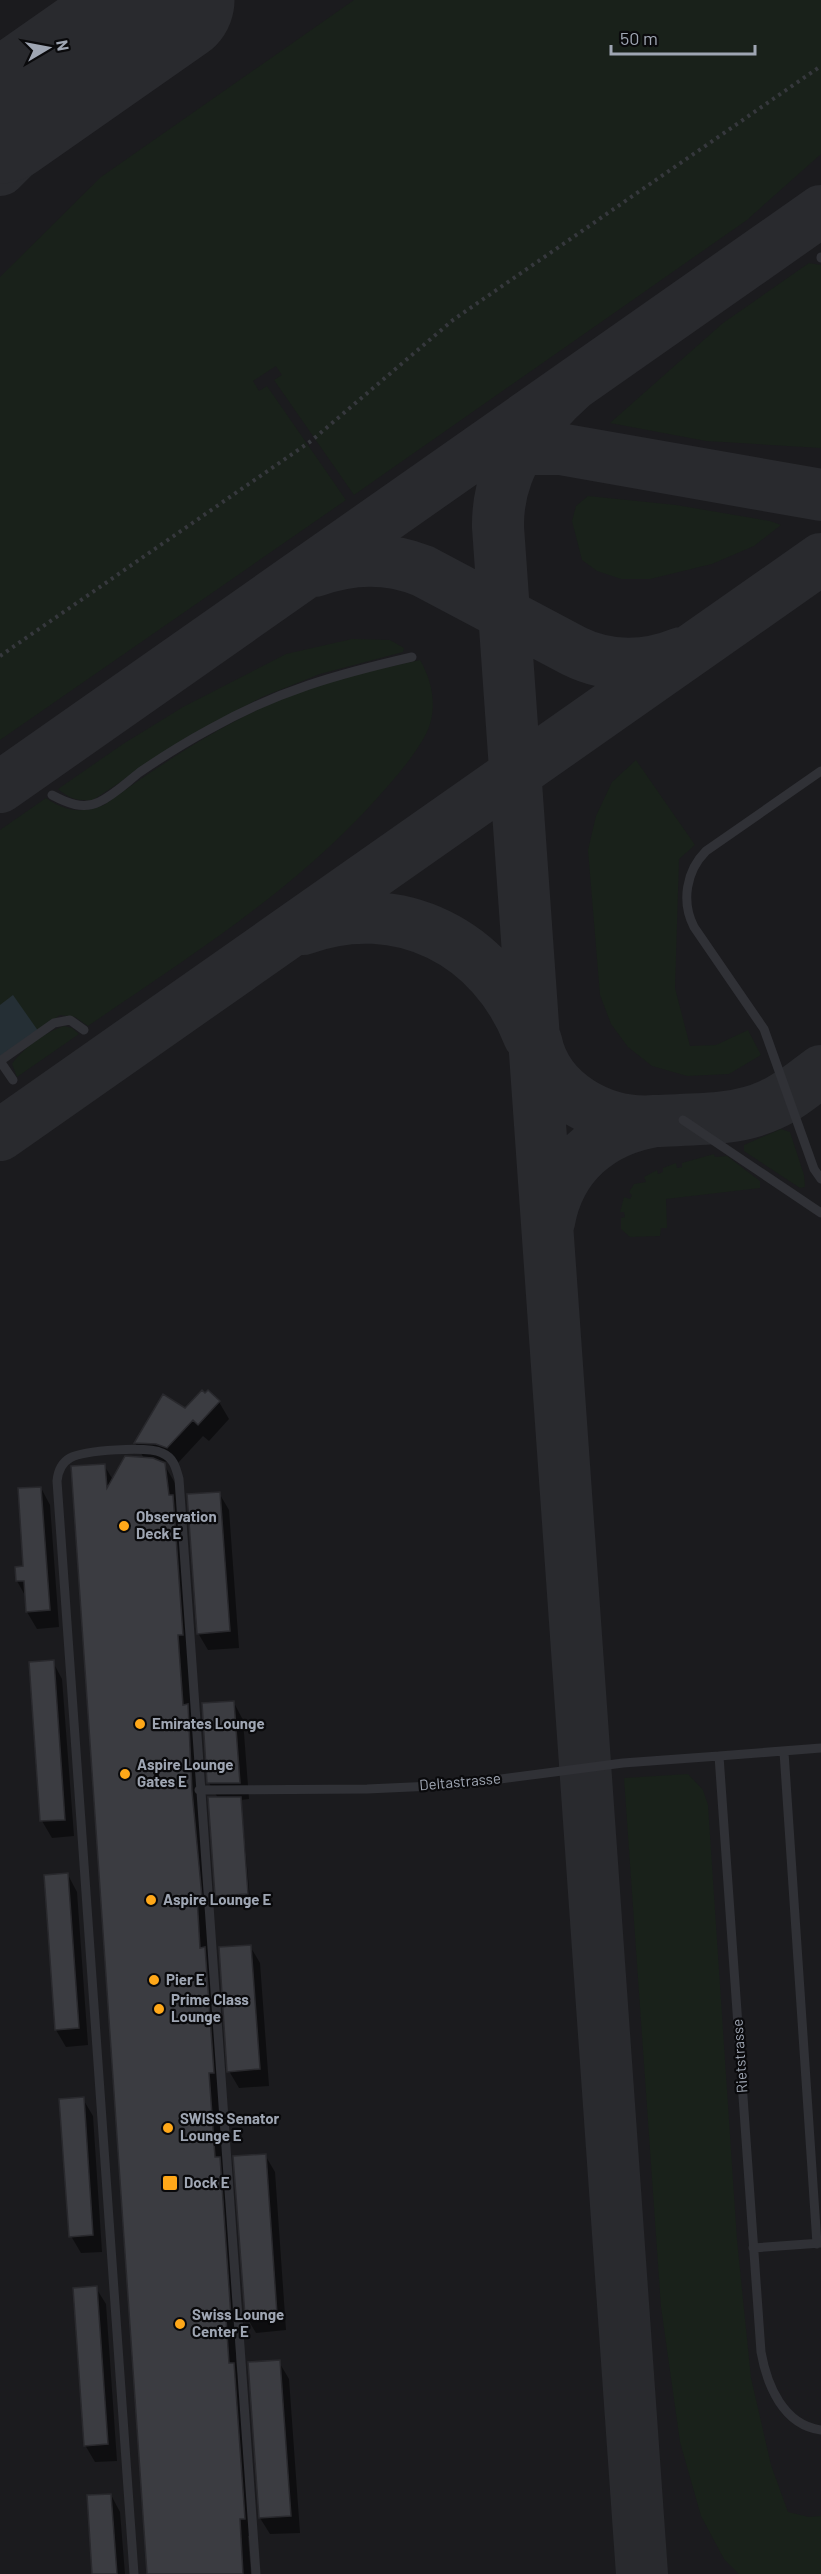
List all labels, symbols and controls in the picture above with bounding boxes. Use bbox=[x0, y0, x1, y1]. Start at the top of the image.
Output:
north arrow bbox=[18, 18, 78, 78]
scale bar bbox=[611, 18, 755, 56]
text: 50 m bbox=[620, 27, 658, 49]
text: N bbox=[53, 38, 74, 52]
place label: Observation Deck E bbox=[136, 1507, 217, 1542]
marker: Observation Deck E bbox=[117, 1519, 131, 1533]
place label: Emirates Lounge bbox=[152, 1714, 265, 1732]
marker: Emirates Lounge bbox=[133, 1717, 147, 1731]
place label: Aspire Lounge Gates E bbox=[137, 1755, 234, 1790]
marker: Aspire Lounge Gates E bbox=[118, 1767, 132, 1781]
street label: Deltastrasse bbox=[418, 1768, 501, 1794]
place label: Aspire Lounge E bbox=[163, 1890, 272, 1908]
marker: Aspire Lounge E bbox=[144, 1893, 158, 1907]
place label: Pier E bbox=[166, 1970, 205, 1988]
marker: Pier E bbox=[147, 1973, 161, 1987]
place label: Prime Class Lounge bbox=[171, 1990, 249, 2025]
marker: Prime Class Lounge bbox=[152, 2002, 166, 2016]
street label: Rietstrasse bbox=[727, 2018, 751, 2094]
place label: SWISS Senator Lounge E bbox=[180, 2109, 280, 2144]
marker: SWISS Senator Lounge E bbox=[161, 2121, 175, 2135]
place label: Dock E bbox=[184, 2173, 230, 2191]
marker: Dock E bbox=[161, 2174, 179, 2192]
place label: Swiss Lounge Center E bbox=[192, 2305, 284, 2340]
marker: Swiss Lounge Center E bbox=[173, 2317, 187, 2331]

